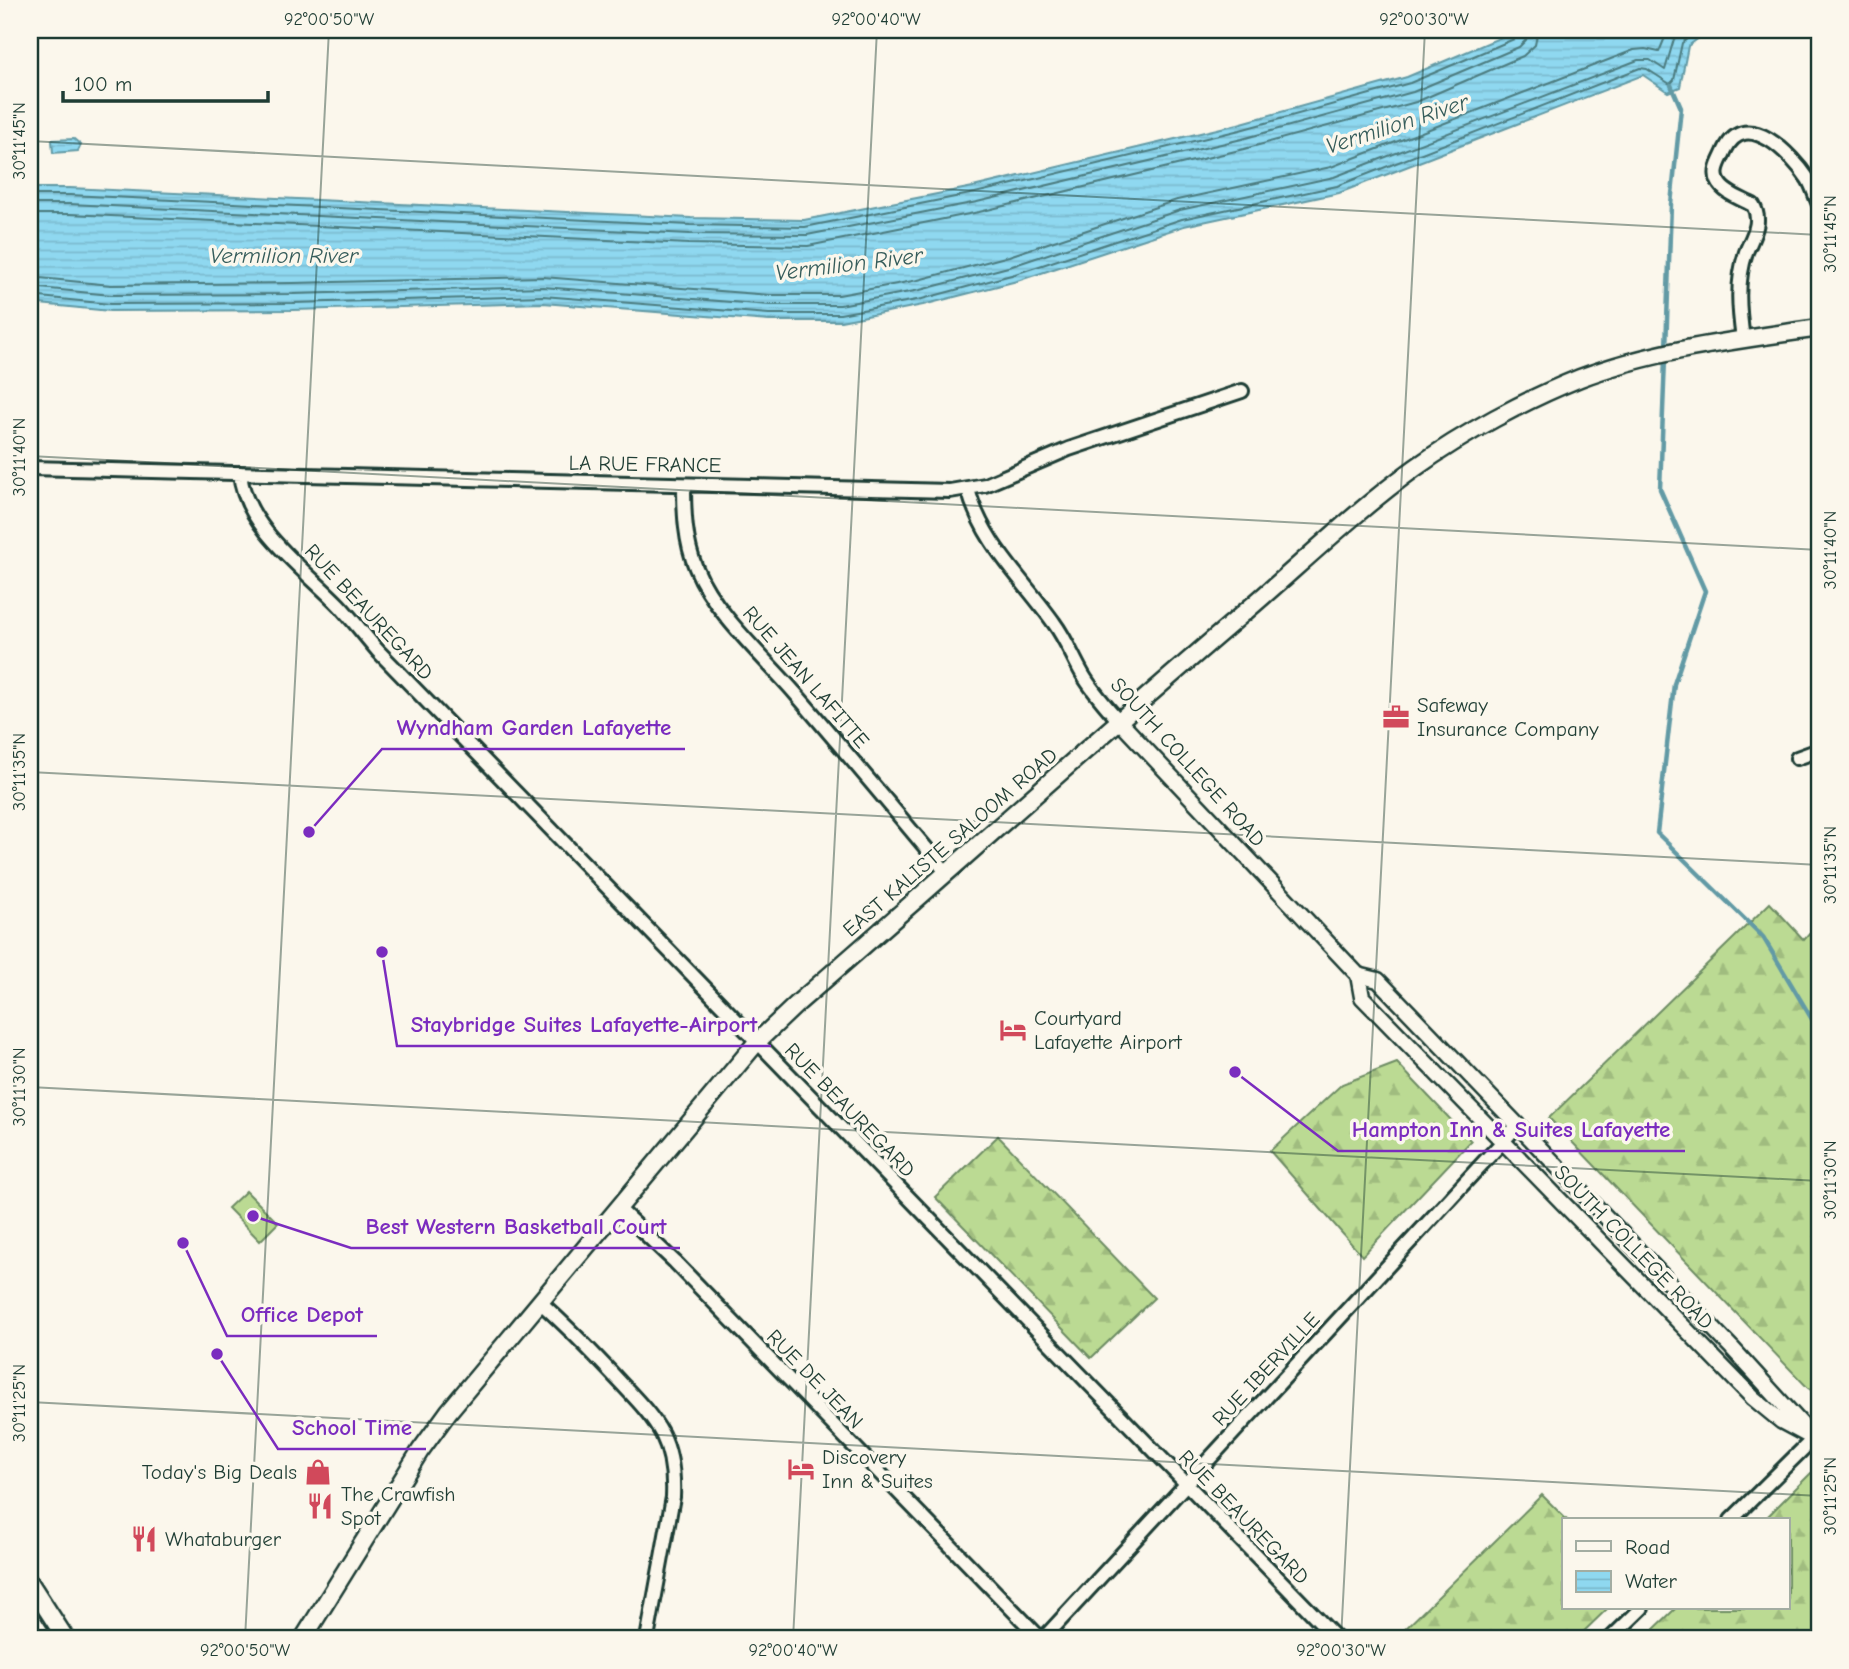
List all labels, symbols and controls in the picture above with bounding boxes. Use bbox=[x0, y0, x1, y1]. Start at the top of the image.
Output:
text: 92°00'50"W bbox=[284, 9, 374, 30]
text: 92°00'40"W bbox=[831, 9, 921, 30]
text: 92°00'30"W bbox=[1379, 9, 1469, 30]
scale bar bbox=[63, 60, 268, 104]
text: 100 m bbox=[74, 72, 132, 96]
water label: Vermilion River bbox=[1322, 88, 1473, 160]
text: 30°11'45"N bbox=[9, 102, 30, 180]
text: 30°11'45"N bbox=[1820, 195, 1841, 273]
water label: Vermilion River bbox=[774, 241, 925, 286]
water label: Vermilion River bbox=[210, 242, 359, 269]
text: 30°11'40"N bbox=[9, 418, 30, 496]
street label: LA RUE FRANCE bbox=[568, 451, 722, 477]
text: 30°11'40"N bbox=[1820, 511, 1841, 589]
street label: RUE BEAUREGARD bbox=[300, 539, 438, 685]
street label: RUE JEAN LAFITTE bbox=[738, 601, 874, 753]
street label: SOUTH COLLEGE ROAD bbox=[1106, 673, 1270, 851]
place label: Safeway Insurance Company bbox=[1417, 693, 1599, 741]
office icon: Safeway Insurance Company bbox=[1381, 702, 1411, 732]
callout: Wyndham Garden Lafayette bbox=[382, 705, 685, 749]
text: Wyndham Garden Lafayette bbox=[397, 714, 671, 741]
text: 30°11'35"N bbox=[9, 733, 30, 811]
street label: EAST KALISTE SALOOM ROAD bbox=[838, 742, 1062, 942]
text: 30°11'35"N bbox=[1820, 826, 1841, 904]
callout: Staybridge Suites Lafayette-Airport bbox=[397, 1002, 771, 1046]
place label: Courtyard Lafayette Airport bbox=[1034, 1006, 1183, 1054]
text: Staybridge Suites Lafayette-Airport bbox=[411, 1011, 758, 1038]
hotel icon: Courtyard Lafayette Airport bbox=[998, 1015, 1028, 1045]
street label: RUE BEAUREGARD bbox=[780, 1038, 920, 1182]
text: 30°11'30"N bbox=[9, 1047, 30, 1127]
callout: Hampton Inn & Suites Lafayette bbox=[1338, 1107, 1685, 1151]
text: Hampton Inn & Suites Lafayette bbox=[1352, 1116, 1670, 1143]
text: 30°11'30"N bbox=[1820, 1140, 1841, 1220]
street label: SOUTH COLLEGE ROAD bbox=[1549, 1160, 1719, 1334]
callout: Best Western Basketball Court bbox=[351, 1204, 680, 1248]
text: Best Western Basketball Court bbox=[366, 1213, 667, 1240]
callout: Office Depot bbox=[227, 1292, 377, 1336]
text: Office Depot bbox=[241, 1301, 364, 1328]
street label: RUE IBERVILLE bbox=[1207, 1307, 1325, 1431]
street label: RUE DE JEAN bbox=[762, 1325, 868, 1433]
text: 30°11'25"N bbox=[9, 1364, 30, 1442]
callout: School Time bbox=[278, 1405, 426, 1449]
text: School Time bbox=[292, 1414, 412, 1441]
place label: Discovery Inn & Suites bbox=[822, 1445, 933, 1493]
street label: RUE BEAUREGARD bbox=[1174, 1445, 1314, 1589]
hotel icon: Discovery Inn & Suites bbox=[786, 1454, 816, 1484]
shop icon: Today's Big Deals bbox=[303, 1457, 333, 1487]
text: 30°11'25"N bbox=[1820, 1457, 1841, 1535]
place label: Today's Big Deals bbox=[142, 1460, 297, 1484]
place label: The Crawfish Spot bbox=[341, 1482, 456, 1530]
restaurant icon: The Crawfish Spot bbox=[305, 1491, 335, 1521]
legend bbox=[1562, 1518, 1790, 1610]
restaurant icon: Whataburger bbox=[129, 1524, 159, 1554]
place label: Whataburger bbox=[165, 1527, 282, 1551]
text: Road bbox=[1625, 1535, 1670, 1559]
text: Water bbox=[1625, 1569, 1678, 1593]
text: 92°00'50"W bbox=[200, 1640, 290, 1661]
text: 92°00'40"W bbox=[748, 1640, 838, 1661]
text: 92°00'30"W bbox=[1296, 1640, 1386, 1661]

